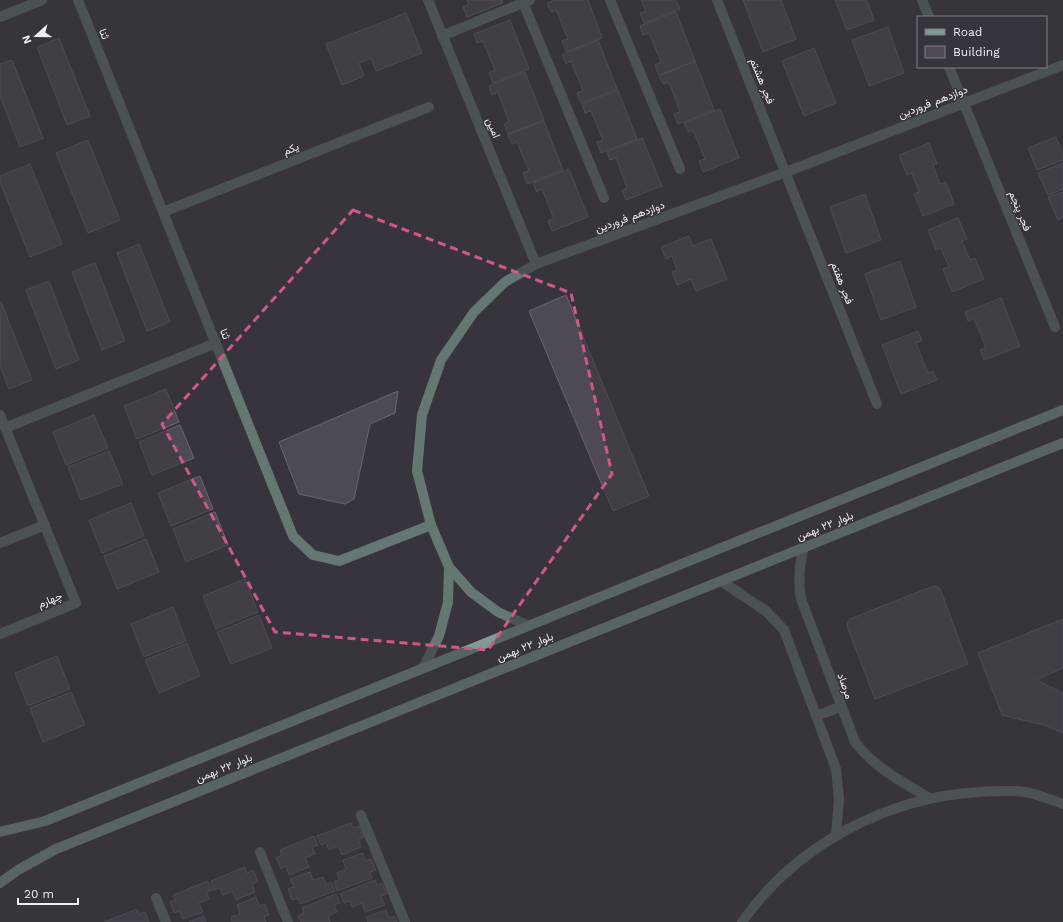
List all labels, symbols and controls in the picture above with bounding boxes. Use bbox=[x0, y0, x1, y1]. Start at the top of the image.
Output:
north arrow bbox=[16, 16, 56, 56]
legend bbox=[917, 16, 1047, 68]
text: Road bbox=[953, 25, 982, 39]
street label: ثنا bbox=[96, 27, 112, 42]
text: N bbox=[20, 33, 35, 46]
text: Building bbox=[953, 45, 1000, 59]
street label: فجر هشتم bbox=[746, 56, 777, 106]
street label: دوازدهم فروردین bbox=[897, 83, 970, 122]
street label: امین bbox=[483, 116, 503, 140]
street label: یکم bbox=[281, 140, 301, 159]
street label: فجر پنجم bbox=[1005, 189, 1034, 233]
street label: دوازدهم فروردین bbox=[593, 198, 667, 237]
street label: فجر هفتم bbox=[827, 260, 856, 306]
street label: ثنا bbox=[217, 327, 233, 342]
street label: بلوار ۲۲ بهمن bbox=[795, 509, 855, 543]
street label: چهارم bbox=[36, 589, 64, 612]
street label: بلوار ۲۲ بهمن bbox=[495, 630, 555, 664]
street label: مرصاد bbox=[834, 671, 856, 701]
street label: بلوار ۲۲ بهمن bbox=[194, 751, 254, 785]
scale bar bbox=[18, 880, 78, 906]
text: 20 m bbox=[24, 887, 54, 901]

